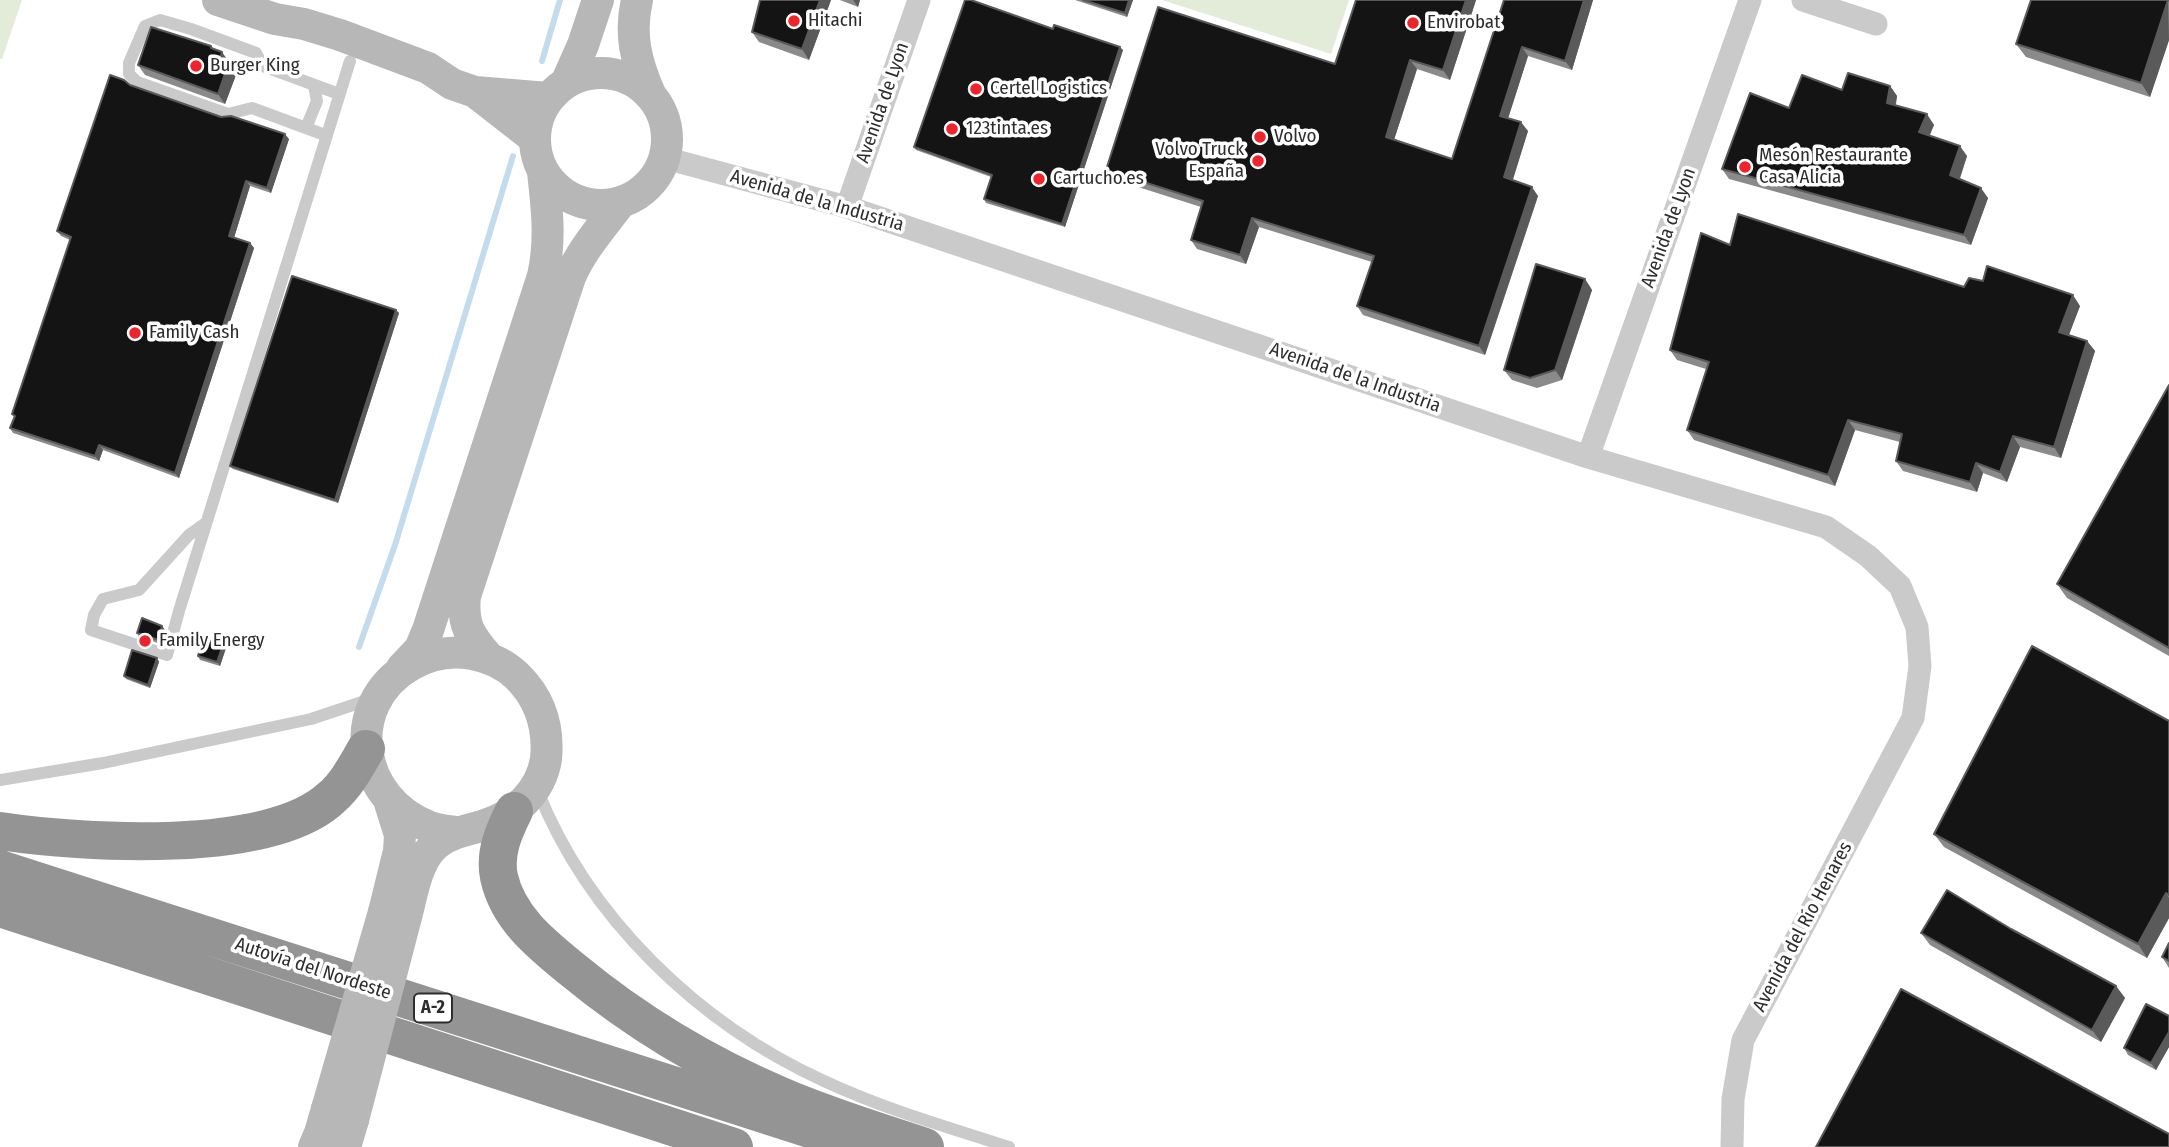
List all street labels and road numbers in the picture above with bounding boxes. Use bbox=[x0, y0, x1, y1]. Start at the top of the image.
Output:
street label: Avenida de Lyon bbox=[852, 40, 914, 166]
street label: Avenida de la Industria bbox=[728, 165, 906, 237]
street label: Avenida de Lyon bbox=[1637, 165, 1701, 291]
street label: Avenida de la Industria bbox=[1266, 338, 1444, 418]
street label: Avenida del Río Henares bbox=[1749, 838, 1857, 1016]
street label: Autovía del Nordeste bbox=[232, 933, 394, 1005]
road number: A-2 bbox=[414, 993, 452, 1023]

